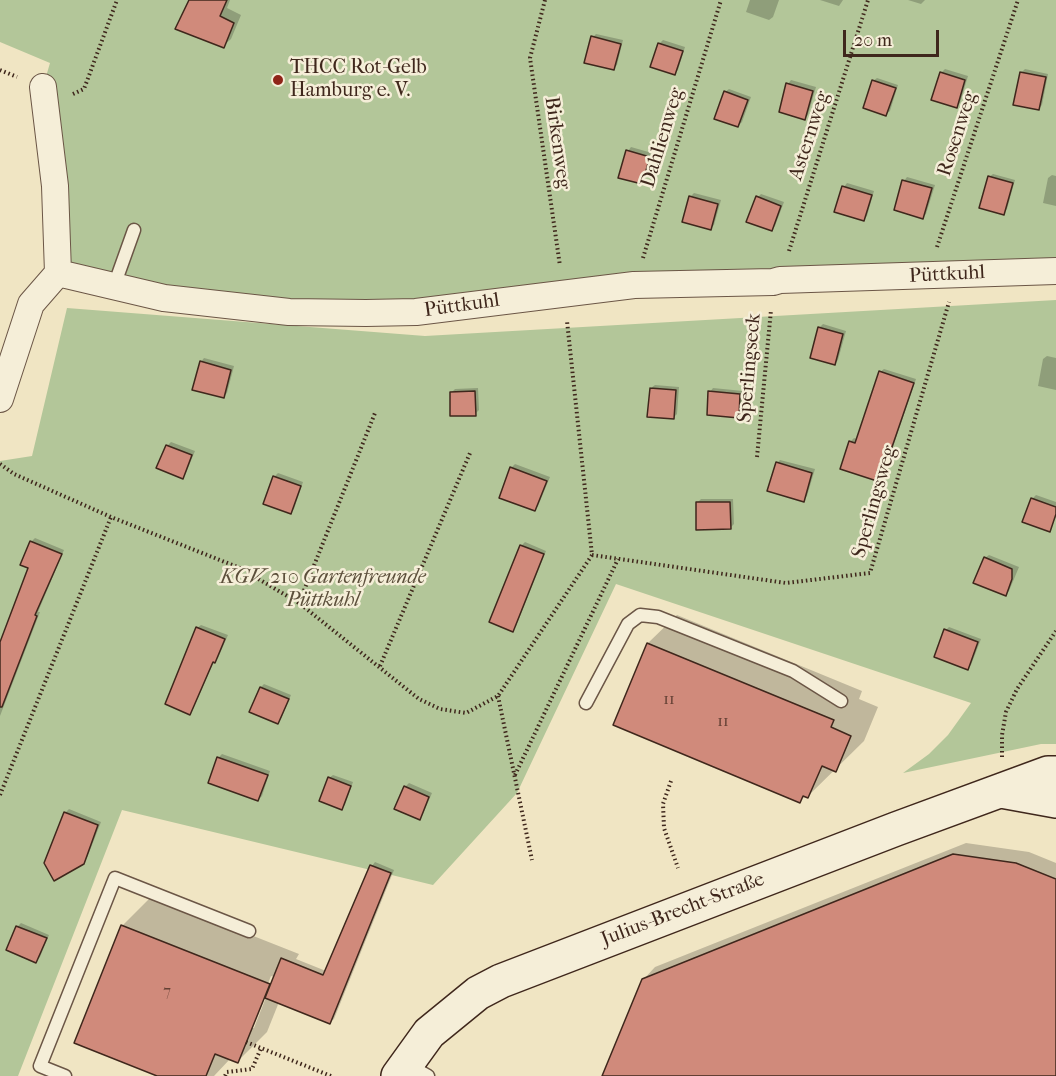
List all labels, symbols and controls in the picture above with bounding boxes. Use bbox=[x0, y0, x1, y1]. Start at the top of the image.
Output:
scale bar bbox=[846, 18, 942, 56]
text: 20 m bbox=[854, 30, 892, 51]
place label: THCC Rot-Gelb Hamburg e. V. bbox=[290, 56, 427, 103]
marker: THCC Rot-Gelb Hamburg e. V. bbox=[271, 73, 285, 87]
street label: Dahlienweg bbox=[636, 85, 690, 191]
street label: Asternweg bbox=[784, 88, 836, 184]
street label: Rosenweg bbox=[933, 88, 983, 180]
street label: Birkenweg bbox=[539, 95, 575, 191]
street label: Püttkuhl bbox=[908, 261, 986, 289]
street label: Püttkuhl bbox=[423, 289, 501, 323]
street label: Sperlingseck bbox=[733, 312, 767, 424]
street label: Sperlingsweg bbox=[848, 443, 902, 561]
park label: KGV 210 Gartenfreunde Püttkuhl bbox=[220, 566, 426, 613]
house number: 11 bbox=[663, 690, 675, 710]
house number: 11 bbox=[717, 712, 729, 732]
street label: Julius-Brecht-Straße bbox=[598, 868, 768, 952]
house number: 7 bbox=[163, 982, 171, 1002]

